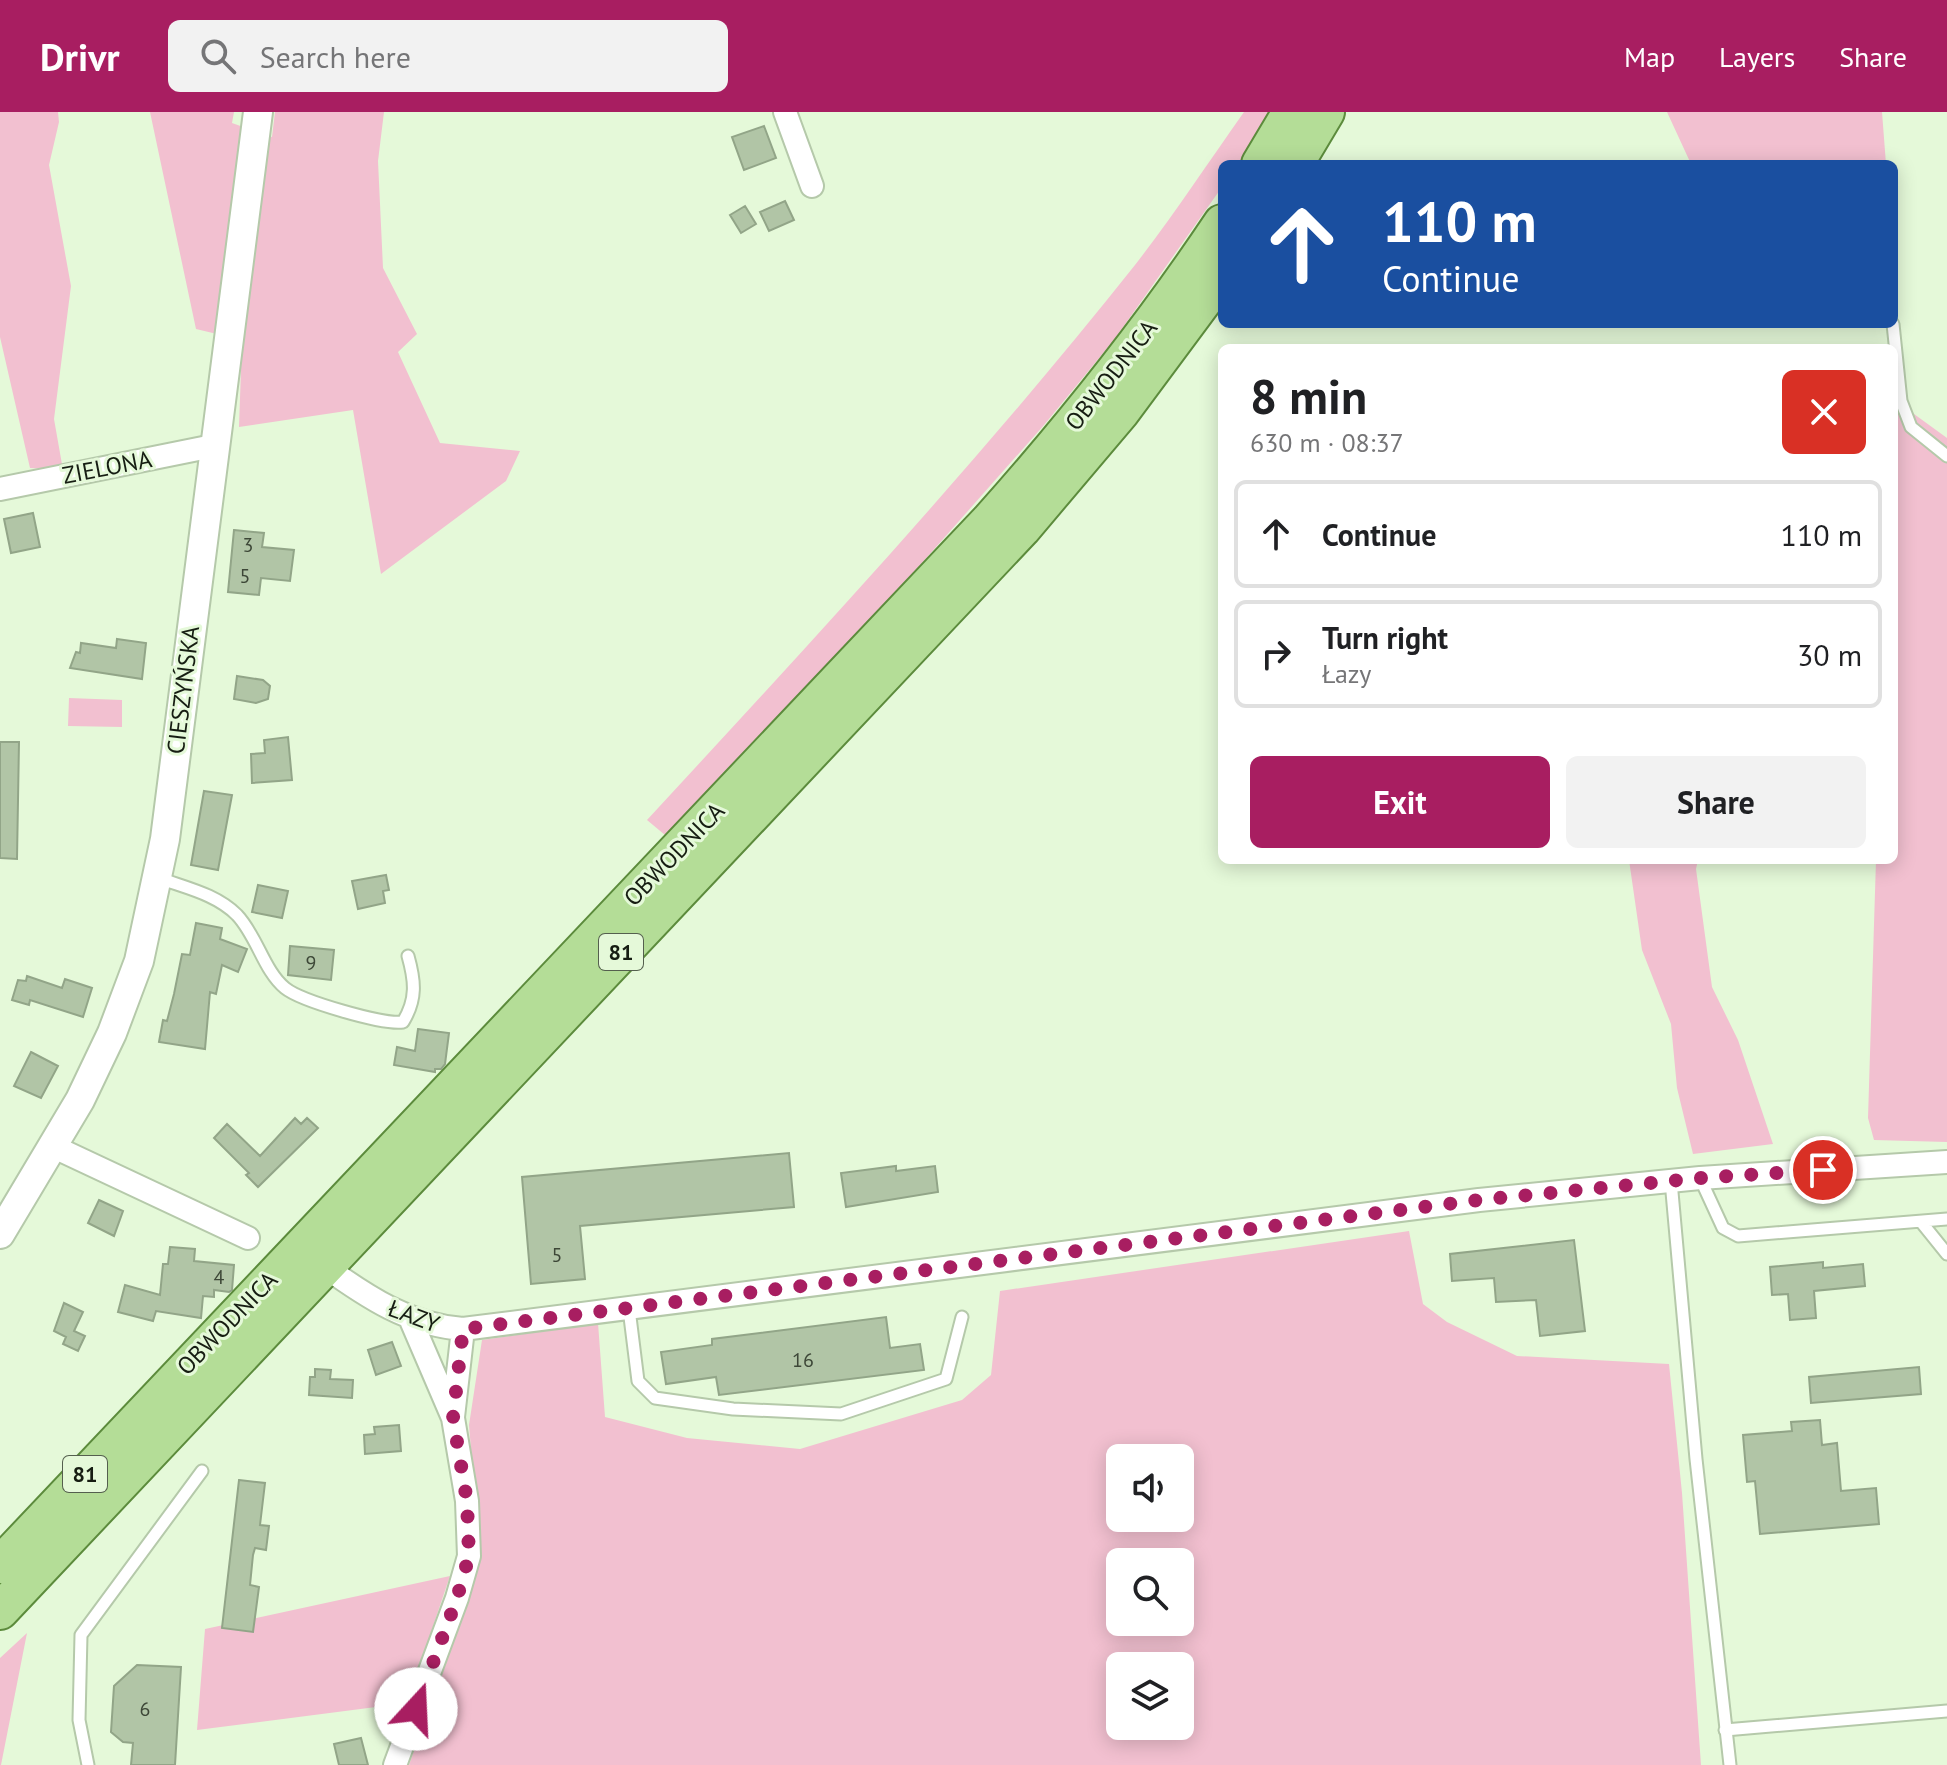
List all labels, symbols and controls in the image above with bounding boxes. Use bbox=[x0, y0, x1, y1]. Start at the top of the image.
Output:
search box bbox=[168, 20, 728, 92]
text: Drivr bbox=[40, 32, 120, 81]
icon: search bbox=[196, 34, 240, 78]
text: Search here bbox=[260, 37, 411, 76]
text: Map bbox=[1624, 38, 1675, 75]
text: Layers bbox=[1719, 38, 1795, 75]
text: Share bbox=[1839, 38, 1907, 75]
text: 110 m bbox=[1382, 185, 1537, 257]
icon: ahead bbox=[1250, 192, 1354, 296]
text: Continue bbox=[1382, 255, 1520, 302]
street label: OBWODNICA bbox=[1058, 313, 1164, 437]
text: 8 min bbox=[1250, 365, 1367, 427]
button: close bbox=[1782, 370, 1866, 454]
text: 630 m · 08:37 bbox=[1250, 426, 1404, 459]
street label: ZIELONA bbox=[60, 443, 154, 491]
icon: ahead bbox=[1254, 512, 1298, 556]
text: Continue bbox=[1322, 515, 1436, 554]
text: 110 m bbox=[1781, 515, 1862, 554]
house number: 3 bbox=[243, 532, 253, 558]
house number: 5 bbox=[240, 563, 250, 589]
text: Turn right bbox=[1322, 618, 1448, 657]
street label: CIESZYŃSKA bbox=[160, 624, 206, 756]
icon: right bbox=[1254, 632, 1298, 676]
text: 30 m bbox=[1797, 635, 1862, 674]
text: Łazy bbox=[1322, 657, 1371, 690]
button: Exit bbox=[1250, 756, 1550, 848]
button: Share bbox=[1566, 756, 1866, 848]
street label: OBWODNICA bbox=[617, 796, 731, 912]
road number: 81 bbox=[599, 934, 643, 970]
house number: 9 bbox=[306, 950, 316, 976]
pin bbox=[1789, 1136, 1857, 1204]
icon: arrive bbox=[1801, 1148, 1845, 1192]
house number: 5 bbox=[552, 1242, 562, 1268]
house number: 4 bbox=[214, 1264, 225, 1290]
street label: OBWODNICA bbox=[170, 1265, 284, 1381]
street label: ŁAZY bbox=[384, 1293, 444, 1340]
house number: 16 bbox=[792, 1347, 814, 1373]
map controls bbox=[1106, 1444, 1194, 1740]
button: sound bbox=[1106, 1444, 1194, 1532]
road number: 81 bbox=[63, 1456, 107, 1492]
button: search bbox=[1106, 1548, 1194, 1636]
button: layers bbox=[1106, 1652, 1194, 1740]
position arrow bbox=[374, 1667, 458, 1751]
house number: 6 bbox=[140, 1696, 150, 1722]

